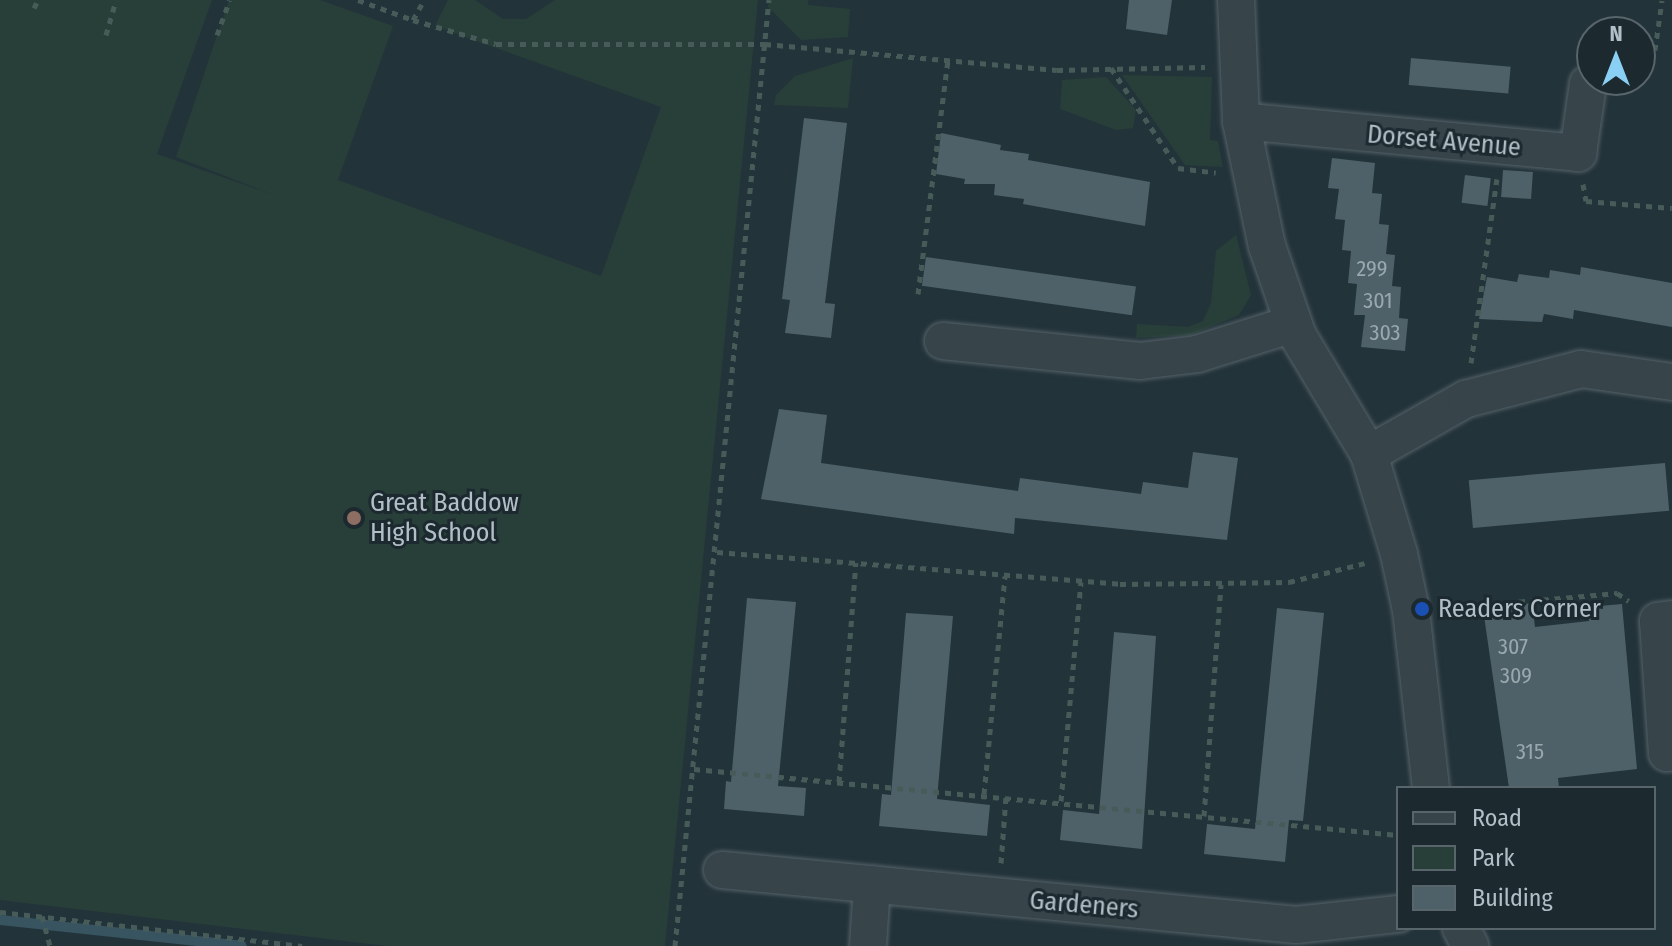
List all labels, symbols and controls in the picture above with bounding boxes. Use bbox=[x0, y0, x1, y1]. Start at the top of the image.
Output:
north arrow bbox=[1576, 16, 1656, 96]
text: N bbox=[1609, 20, 1623, 47]
street label: Dorset Avenue bbox=[1366, 119, 1522, 163]
house number: 299 bbox=[1357, 256, 1387, 282]
house number: 301 bbox=[1363, 288, 1393, 314]
house number: 303 bbox=[1369, 320, 1401, 346]
place label: Great Baddow High School bbox=[370, 487, 519, 548]
marker: Great Baddow High School bbox=[345, 509, 363, 527]
place label: Readers Corner bbox=[1438, 593, 1601, 625]
marker: Readers Corner bbox=[1413, 600, 1431, 618]
house number: 307 bbox=[1498, 634, 1528, 660]
house number: 309 bbox=[1500, 663, 1532, 689]
house number: 315 bbox=[1516, 739, 1544, 765]
legend bbox=[1396, 786, 1656, 930]
text: Road bbox=[1472, 804, 1522, 832]
text: Park bbox=[1472, 844, 1515, 872]
text: Building bbox=[1472, 884, 1553, 912]
street label: Gardeners bbox=[1028, 885, 1140, 925]

